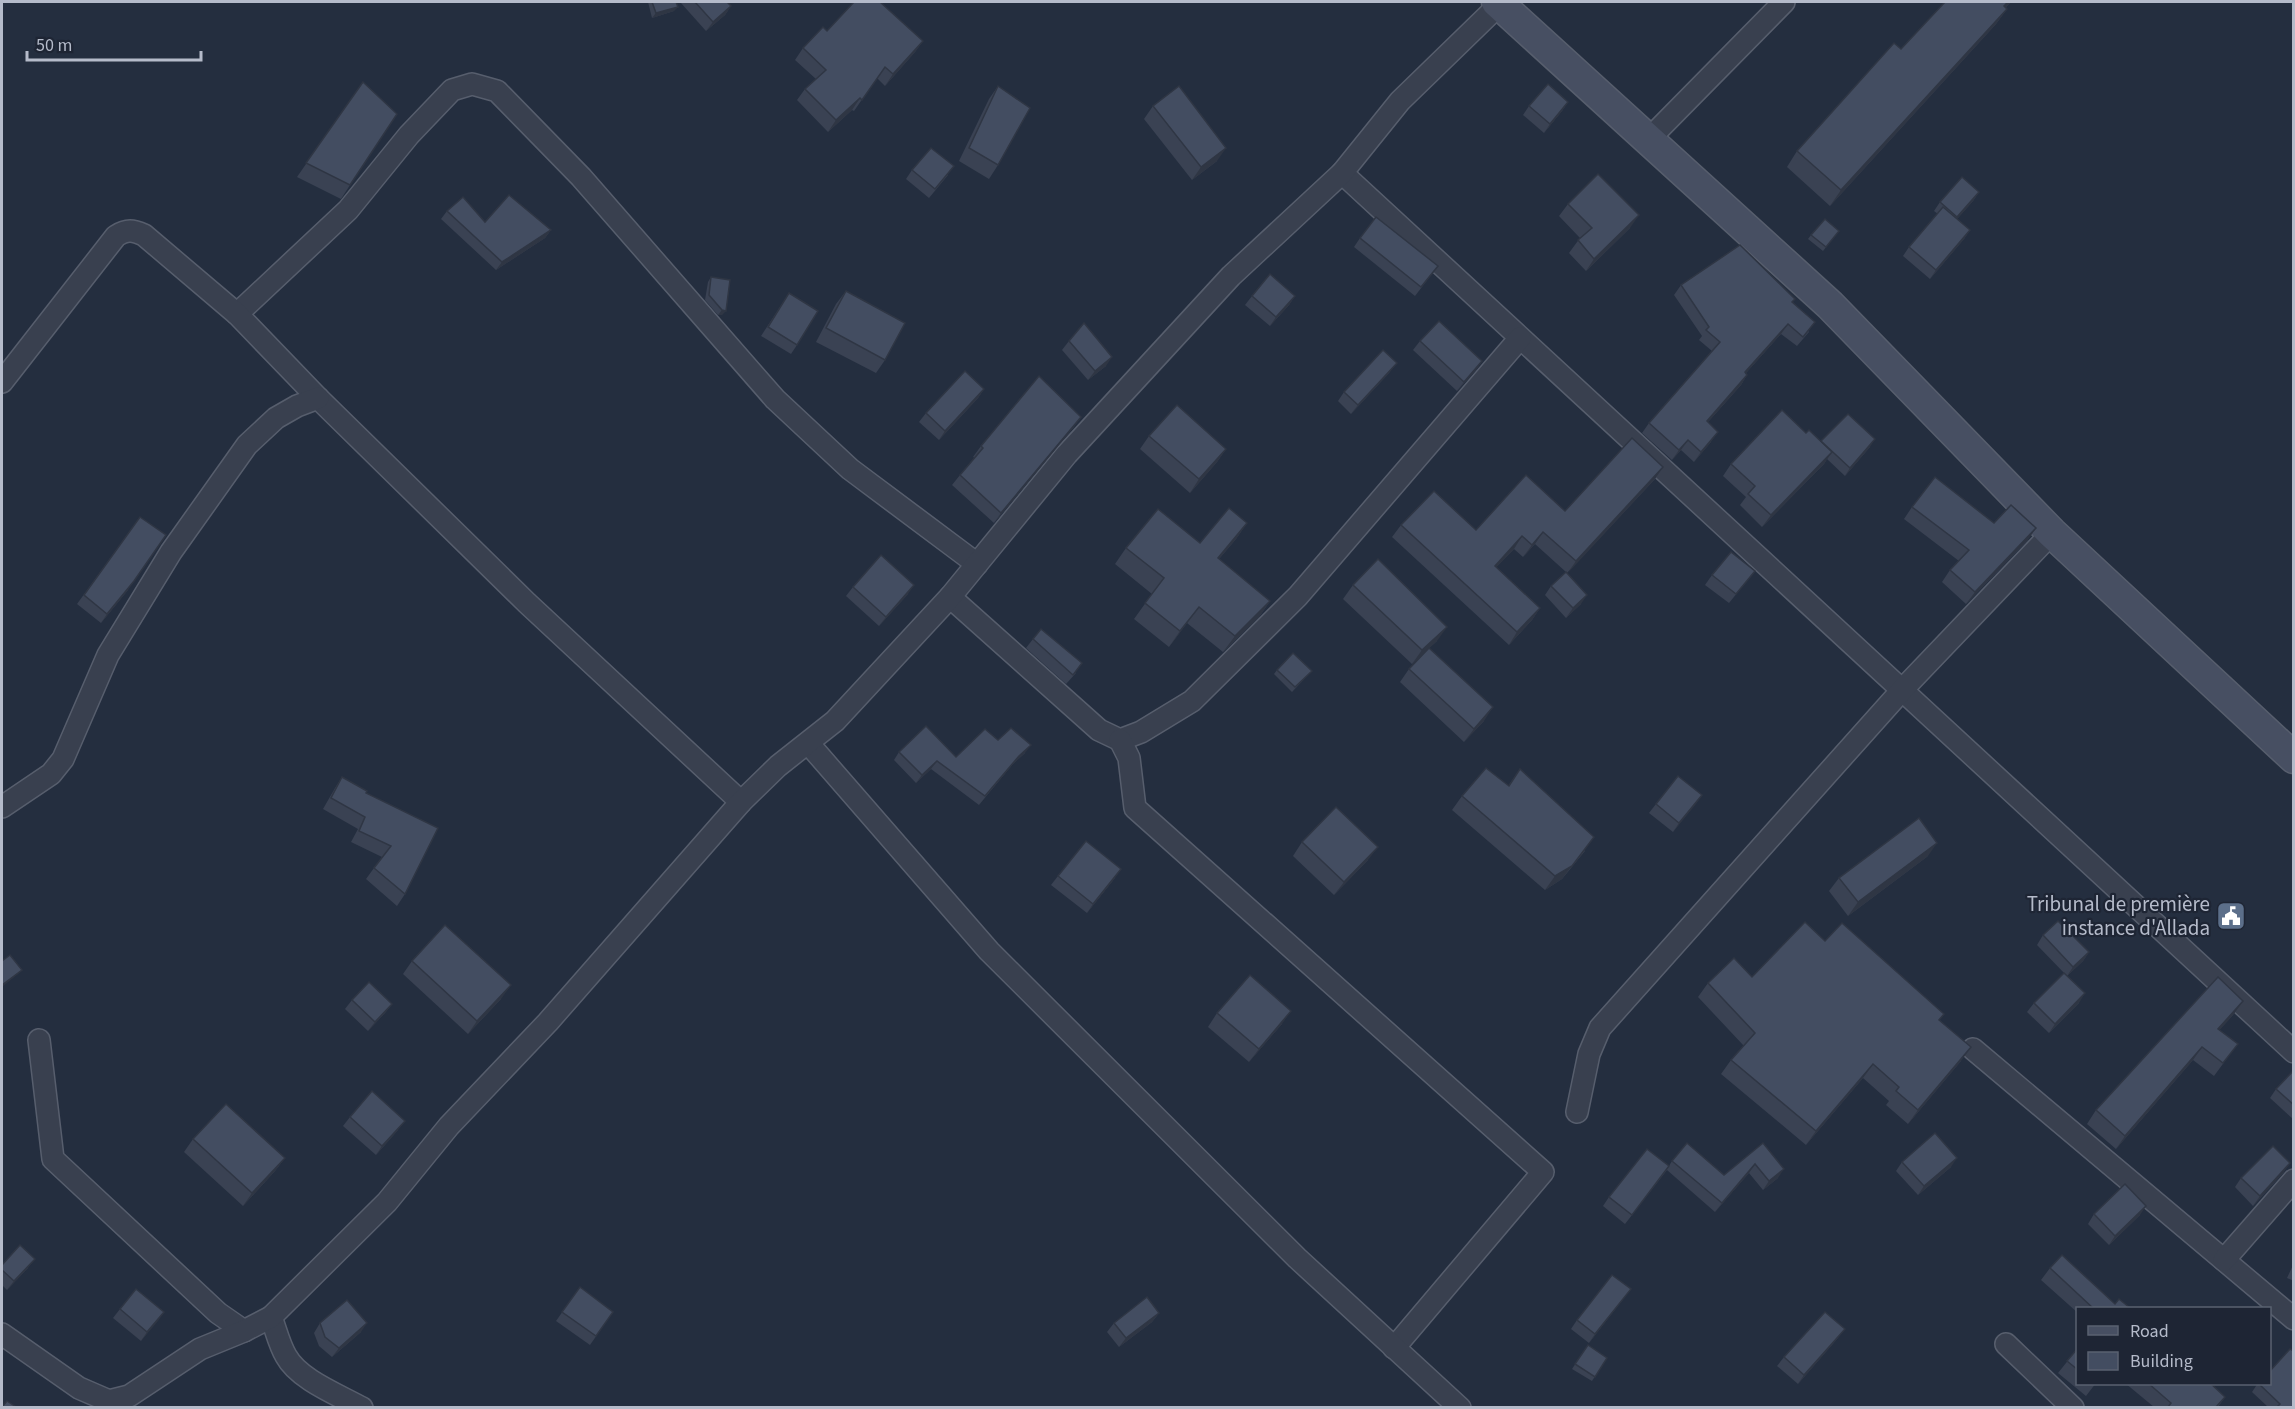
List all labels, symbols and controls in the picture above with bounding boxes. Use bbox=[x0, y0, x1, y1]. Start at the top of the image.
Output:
scale bar bbox=[27, 24, 201, 62]
text: 50 m bbox=[36, 33, 72, 58]
place label: Tribunal de première instance d'Allada bbox=[2027, 889, 2210, 943]
public building icon: Tribunal de première instance d'Allada bbox=[2215, 900, 2247, 932]
legend bbox=[2076, 1307, 2271, 1385]
text: Road bbox=[2130, 1319, 2169, 1344]
text: Building bbox=[2130, 1349, 2193, 1374]

